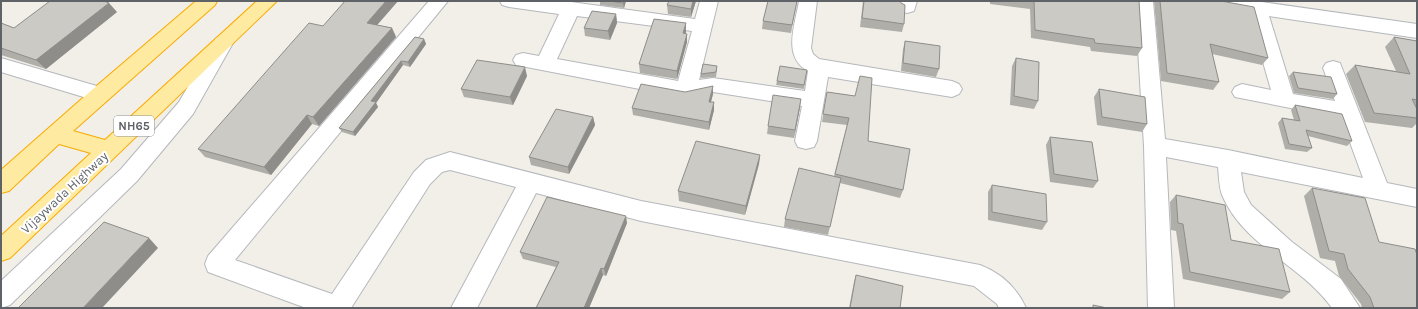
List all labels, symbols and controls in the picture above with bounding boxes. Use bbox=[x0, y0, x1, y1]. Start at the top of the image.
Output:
road number: NH65 bbox=[114, 116, 154, 136]
street label: Vijaywada Highway bbox=[18, 148, 111, 237]

